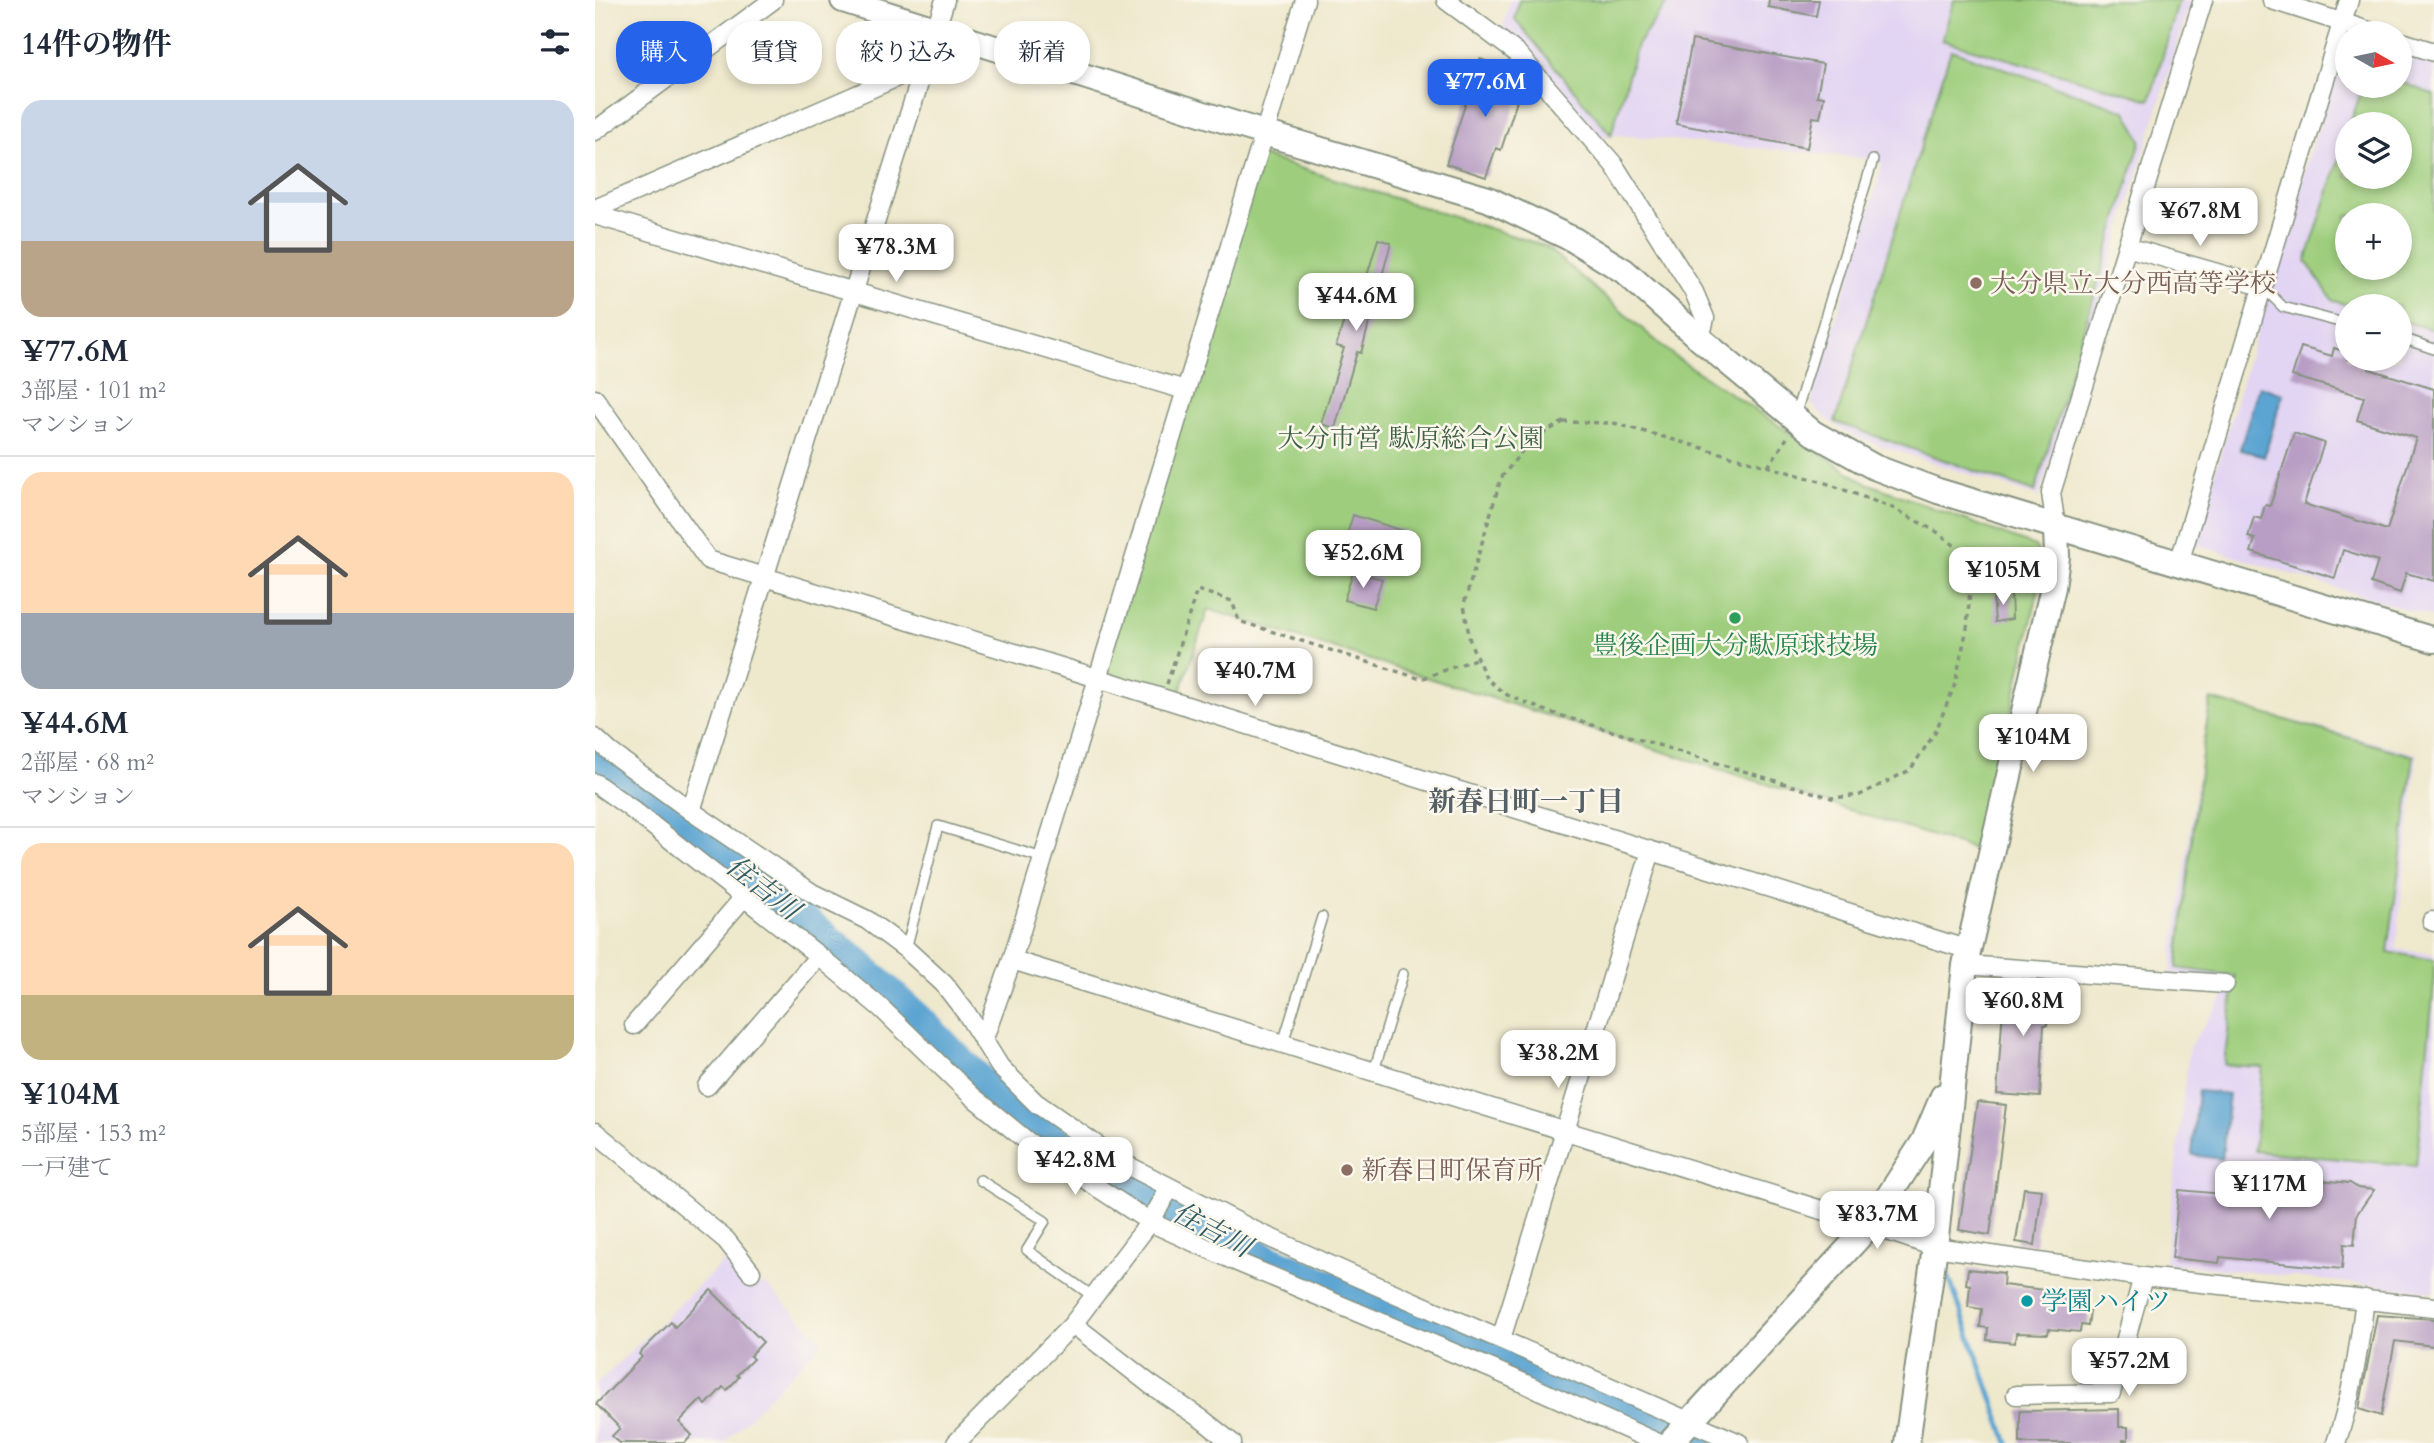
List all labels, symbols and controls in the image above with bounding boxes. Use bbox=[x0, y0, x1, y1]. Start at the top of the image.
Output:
chip: 購入 bbox=[616, 21, 712, 84]
chip: 賃貸 bbox=[726, 21, 822, 84]
chip: 絞り込み bbox=[836, 21, 980, 84]
chip: 新着 bbox=[994, 21, 1090, 84]
north arrow bbox=[2335, 21, 2411, 98]
map controls bbox=[2335, 21, 2412, 371]
icon: filters bbox=[536, 23, 574, 61]
text: 14件の物件 bbox=[21, 24, 172, 65]
pin: ¥77.6M bbox=[1428, 60, 1542, 119]
text: ¥77.6M bbox=[1444, 66, 1526, 97]
button: layers bbox=[2335, 112, 2412, 189]
icon: home bbox=[235, 145, 361, 271]
pin: ¥67.8M bbox=[2143, 188, 2257, 248]
text: ¥67.8M bbox=[2159, 195, 2241, 226]
button: + bbox=[2335, 203, 2412, 280]
pin: ¥78.3M bbox=[839, 224, 953, 284]
text: ¥78.3M bbox=[855, 231, 937, 262]
place label: 大分県立大分西高等学校 bbox=[1990, 266, 2276, 301]
pin: ¥44.6M bbox=[1299, 274, 1413, 333]
marker: 大分県立大分西高等学校 bbox=[1968, 275, 1984, 291]
text: ¥44.6M bbox=[1315, 280, 1397, 311]
button: − bbox=[2335, 294, 2412, 371]
text: ¥77.6M bbox=[21, 331, 129, 372]
text: 3部屋 · 101 m² bbox=[21, 375, 166, 406]
text: マンション bbox=[21, 409, 135, 440]
park label: 大分市営 駄原総合公園 bbox=[1278, 421, 1544, 456]
icon: home bbox=[235, 517, 361, 643]
pin: ¥52.6M bbox=[1306, 530, 1420, 590]
text: ¥52.6M bbox=[1322, 537, 1404, 568]
pin: ¥105M bbox=[1954, 548, 2052, 607]
text: ¥105M bbox=[1965, 554, 2041, 585]
marker: 豊後企画大分駄原球技場 bbox=[1727, 610, 1743, 626]
place label: 豊後企画大分駄原球技場 bbox=[1592, 628, 1878, 663]
pin: ¥40.7M bbox=[1198, 648, 1312, 708]
text: ¥40.7M bbox=[1214, 655, 1296, 686]
text: ¥44.6M bbox=[21, 703, 129, 744]
pin: ¥104M bbox=[1984, 714, 2082, 774]
text: ¥104M bbox=[1995, 721, 2071, 752]
text: 2部屋 · 68 m² bbox=[21, 747, 154, 778]
text: マンション bbox=[21, 781, 135, 812]
district label: 新春日町一丁目 bbox=[1428, 783, 1624, 821]
water label: 住吉川 bbox=[718, 847, 810, 931]
icon: home bbox=[235, 888, 361, 1014]
pin: ¥60.8M bbox=[1966, 978, 2080, 1038]
text: ¥60.8M bbox=[1982, 985, 2064, 1016]
pin: ¥38.2M bbox=[1501, 1030, 1615, 1090]
text: ¥38.2M bbox=[1517, 1037, 1599, 1068]
text: ¥104M bbox=[21, 1074, 120, 1115]
text: 5部屋 · 153 m² bbox=[21, 1118, 166, 1149]
pin: ¥42.8M bbox=[1018, 1138, 1132, 1197]
text: ¥42.8M bbox=[1034, 1144, 1116, 1175]
text: 一戸建て bbox=[21, 1152, 113, 1183]
place label: 新春日町保育所 bbox=[1361, 1153, 1543, 1188]
marker: 新春日町保育所 bbox=[1339, 1162, 1355, 1178]
pin: ¥117M bbox=[2220, 1162, 2318, 1221]
text: ¥117M bbox=[2231, 1168, 2307, 1199]
pin: ¥83.7M bbox=[1820, 1192, 1934, 1251]
water label: 住吉川 bbox=[1166, 1194, 1261, 1268]
text: ¥83.7M bbox=[1836, 1198, 1918, 1229]
place label: 学園ハイツ bbox=[2041, 1284, 2171, 1319]
marker: 学園ハイツ bbox=[2019, 1293, 2035, 1309]
pin: ¥57.2M bbox=[2072, 1338, 2186, 1398]
text: ¥57.2M bbox=[2088, 1345, 2170, 1376]

